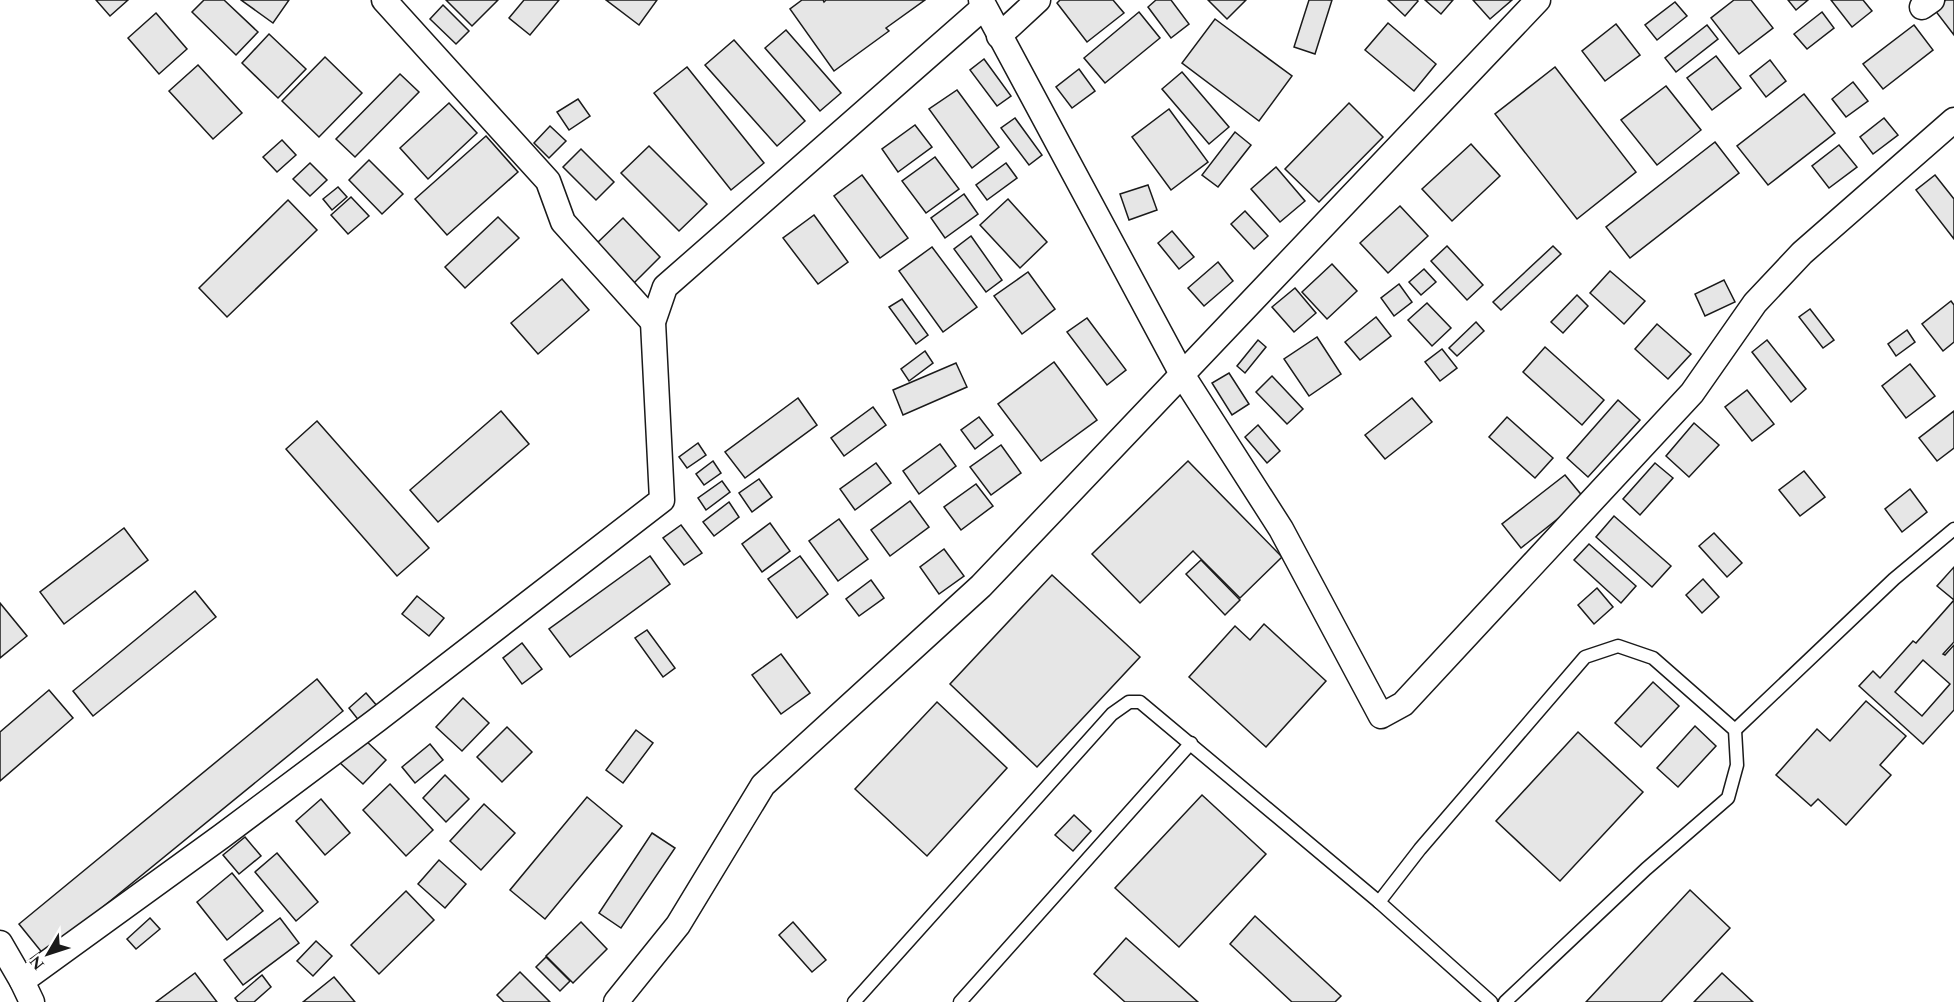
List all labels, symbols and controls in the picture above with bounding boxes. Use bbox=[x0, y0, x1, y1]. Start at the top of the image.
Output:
north arrow bbox=[18, 924, 78, 984]
text: N bbox=[24, 950, 51, 975]

